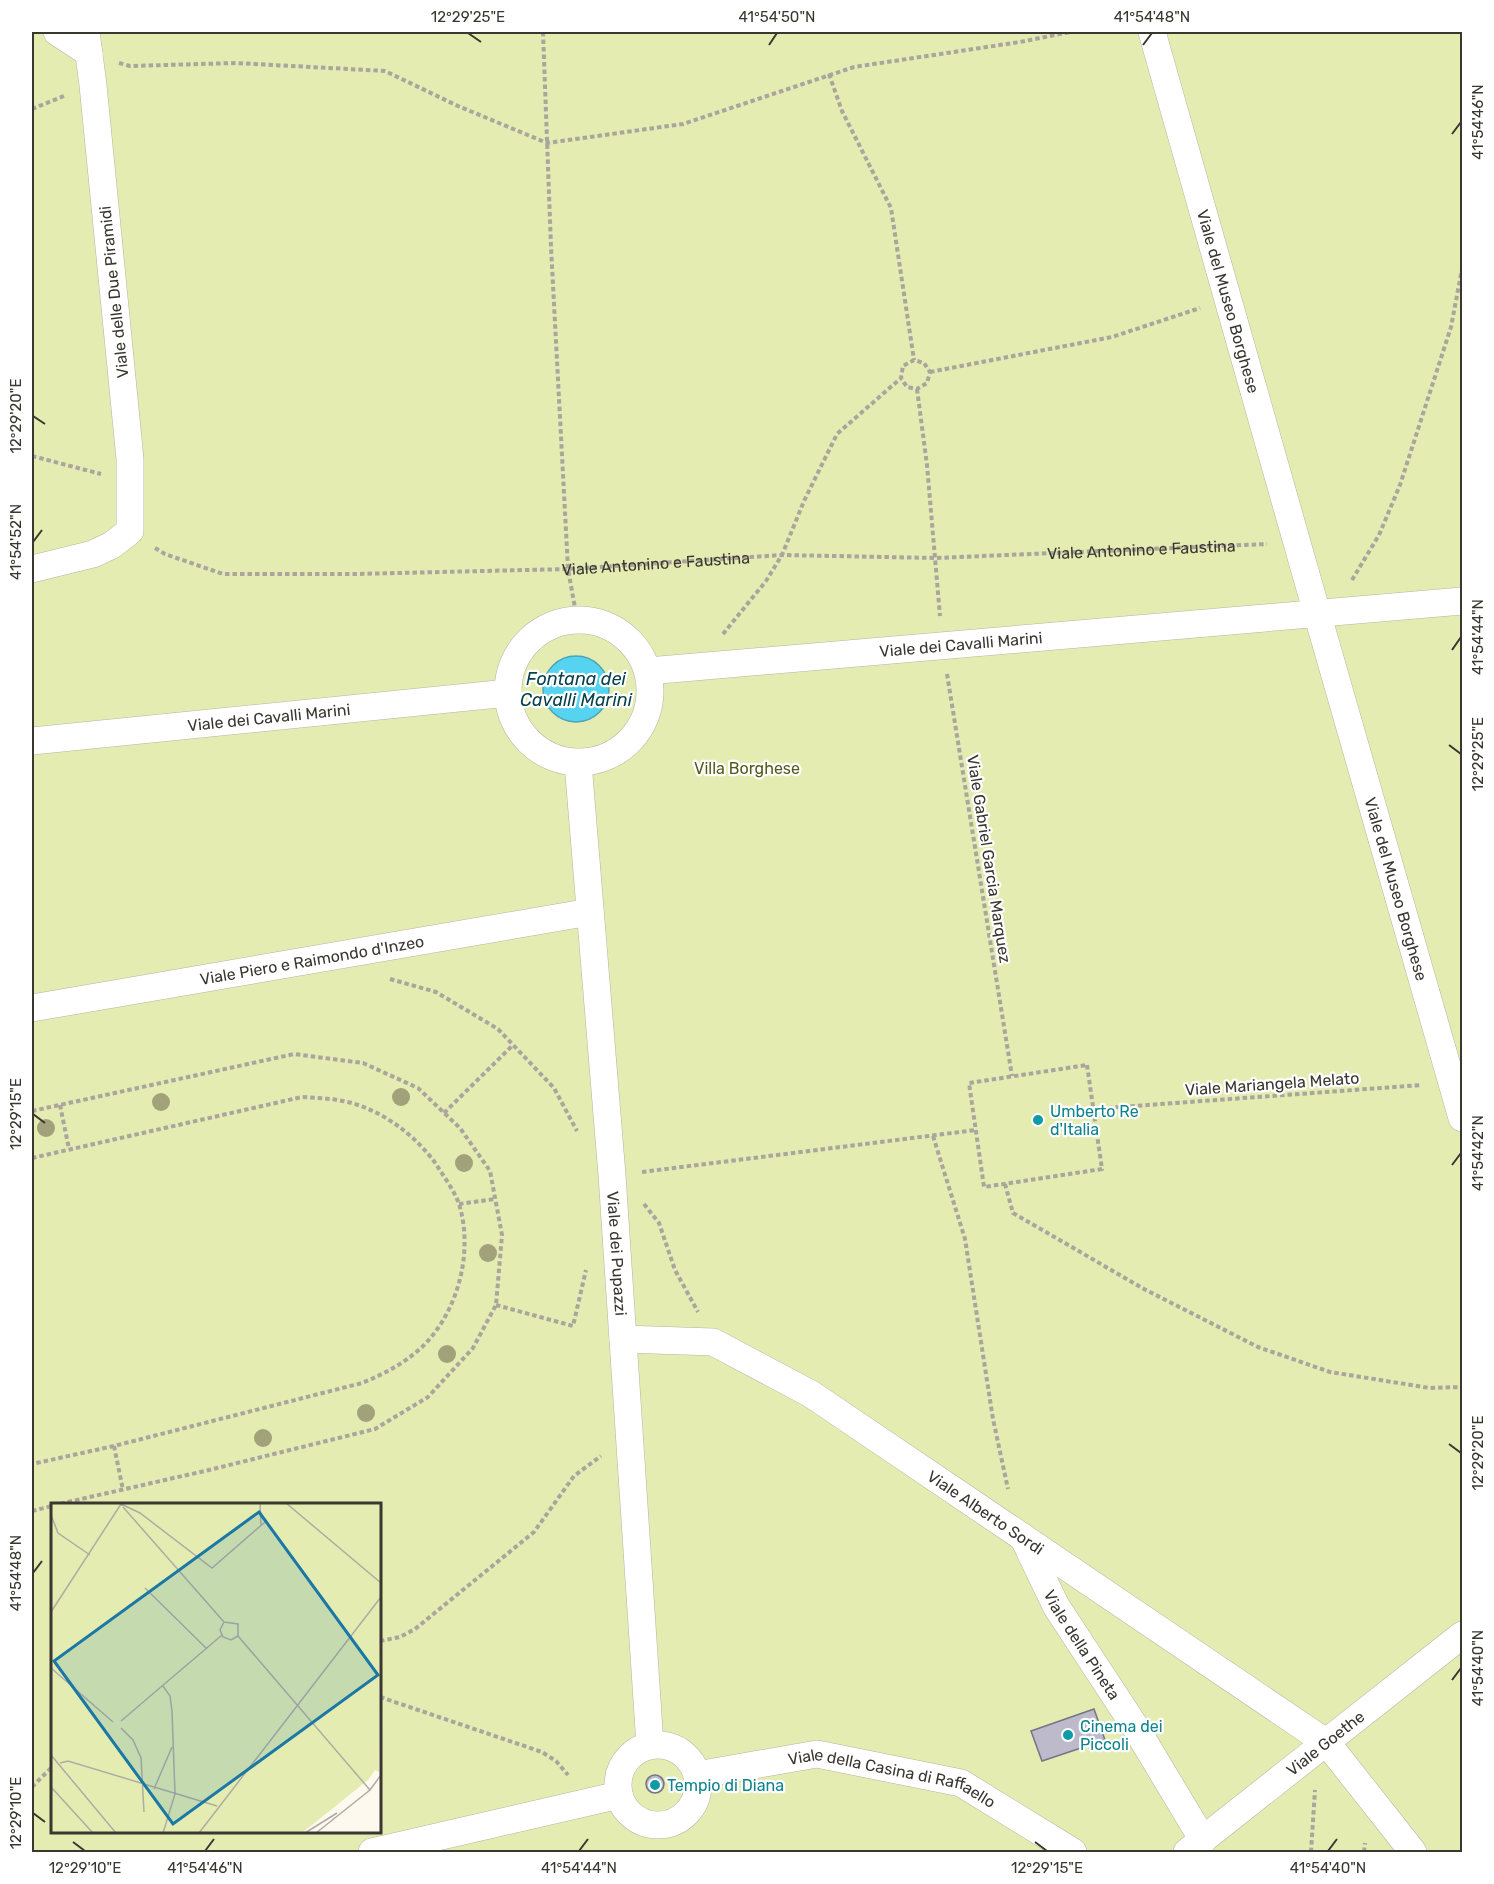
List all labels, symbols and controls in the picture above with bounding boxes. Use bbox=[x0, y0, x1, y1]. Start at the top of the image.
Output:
text: 12°29'25"E bbox=[431, 8, 505, 26]
text: 41°54'50"N bbox=[739, 8, 815, 26]
text: 41°54'48"N bbox=[1114, 8, 1190, 26]
text: 41°54'46"N bbox=[1469, 84, 1487, 160]
street label: Viale delle Due Piramidi bbox=[96, 205, 132, 379]
street label: Viale del Museo Borghese bbox=[1193, 207, 1264, 395]
text: 12°29'20"E bbox=[7, 378, 25, 454]
text: 41°54'52"N bbox=[7, 504, 25, 580]
street label: Viale Antonino e Faustina bbox=[1047, 536, 1236, 563]
street label: Viale Antonino e Faustina bbox=[561, 548, 751, 579]
text: 41°54'44"N bbox=[1469, 599, 1487, 675]
street label: Viale dei Cavalli Marini bbox=[879, 628, 1043, 661]
water label: Fontana dei Cavalli Marini bbox=[520, 668, 633, 711]
street label: Viale dei Cavalli Marini bbox=[186, 699, 351, 735]
text: 12°29'25"E bbox=[1469, 717, 1487, 791]
street label: Viale Gabriel Garcia Marquez bbox=[963, 753, 1015, 965]
park label: Villa Borghese bbox=[694, 759, 800, 778]
street label: Viale del Museo Borghese bbox=[1361, 795, 1432, 983]
street label: Viale Piero e Raimondo d'Inzeo bbox=[198, 931, 425, 988]
street label: Viale Mariangela Melato bbox=[1184, 1068, 1360, 1100]
text: 12°29'15"E bbox=[7, 1078, 25, 1150]
place label: Umberto Re d'Italia bbox=[1050, 1102, 1139, 1139]
marker: Umberto Re d'Italia bbox=[1031, 1113, 1045, 1127]
text: 41°54'42"N bbox=[1469, 1115, 1487, 1191]
street label: Viale dei Pupazzi bbox=[604, 1191, 631, 1316]
text: 12°29'20"E bbox=[1469, 1415, 1487, 1491]
street label: Viale Alberto Sordi bbox=[924, 1466, 1048, 1558]
inset map bbox=[51, 1503, 381, 1833]
text: 41°54'48"N bbox=[7, 1535, 25, 1611]
street label: Viale della Pineta bbox=[1040, 1587, 1124, 1703]
text: 41°54'40"N bbox=[1469, 1630, 1487, 1706]
street label: Viale Goethe bbox=[1282, 1706, 1368, 1780]
place label: Cinema dei Piccoli bbox=[1080, 1717, 1163, 1754]
marker: Cinema dei Piccoli bbox=[1061, 1728, 1075, 1742]
street label: Viale della Casina di Raffaello bbox=[786, 1744, 999, 1812]
place label: Tempio di Diana bbox=[667, 1776, 784, 1795]
text: 12°29'10"E bbox=[7, 1777, 25, 1849]
marker: Tempio di Diana bbox=[648, 1778, 662, 1792]
text: 12°29'10"E bbox=[49, 1859, 121, 1877]
text: 41°54'46"N bbox=[167, 1859, 243, 1877]
text: 41°54'44"N bbox=[541, 1859, 617, 1877]
text: 12°29'15"E bbox=[1011, 1859, 1083, 1877]
text: 41°54'40"N bbox=[1290, 1859, 1366, 1877]

